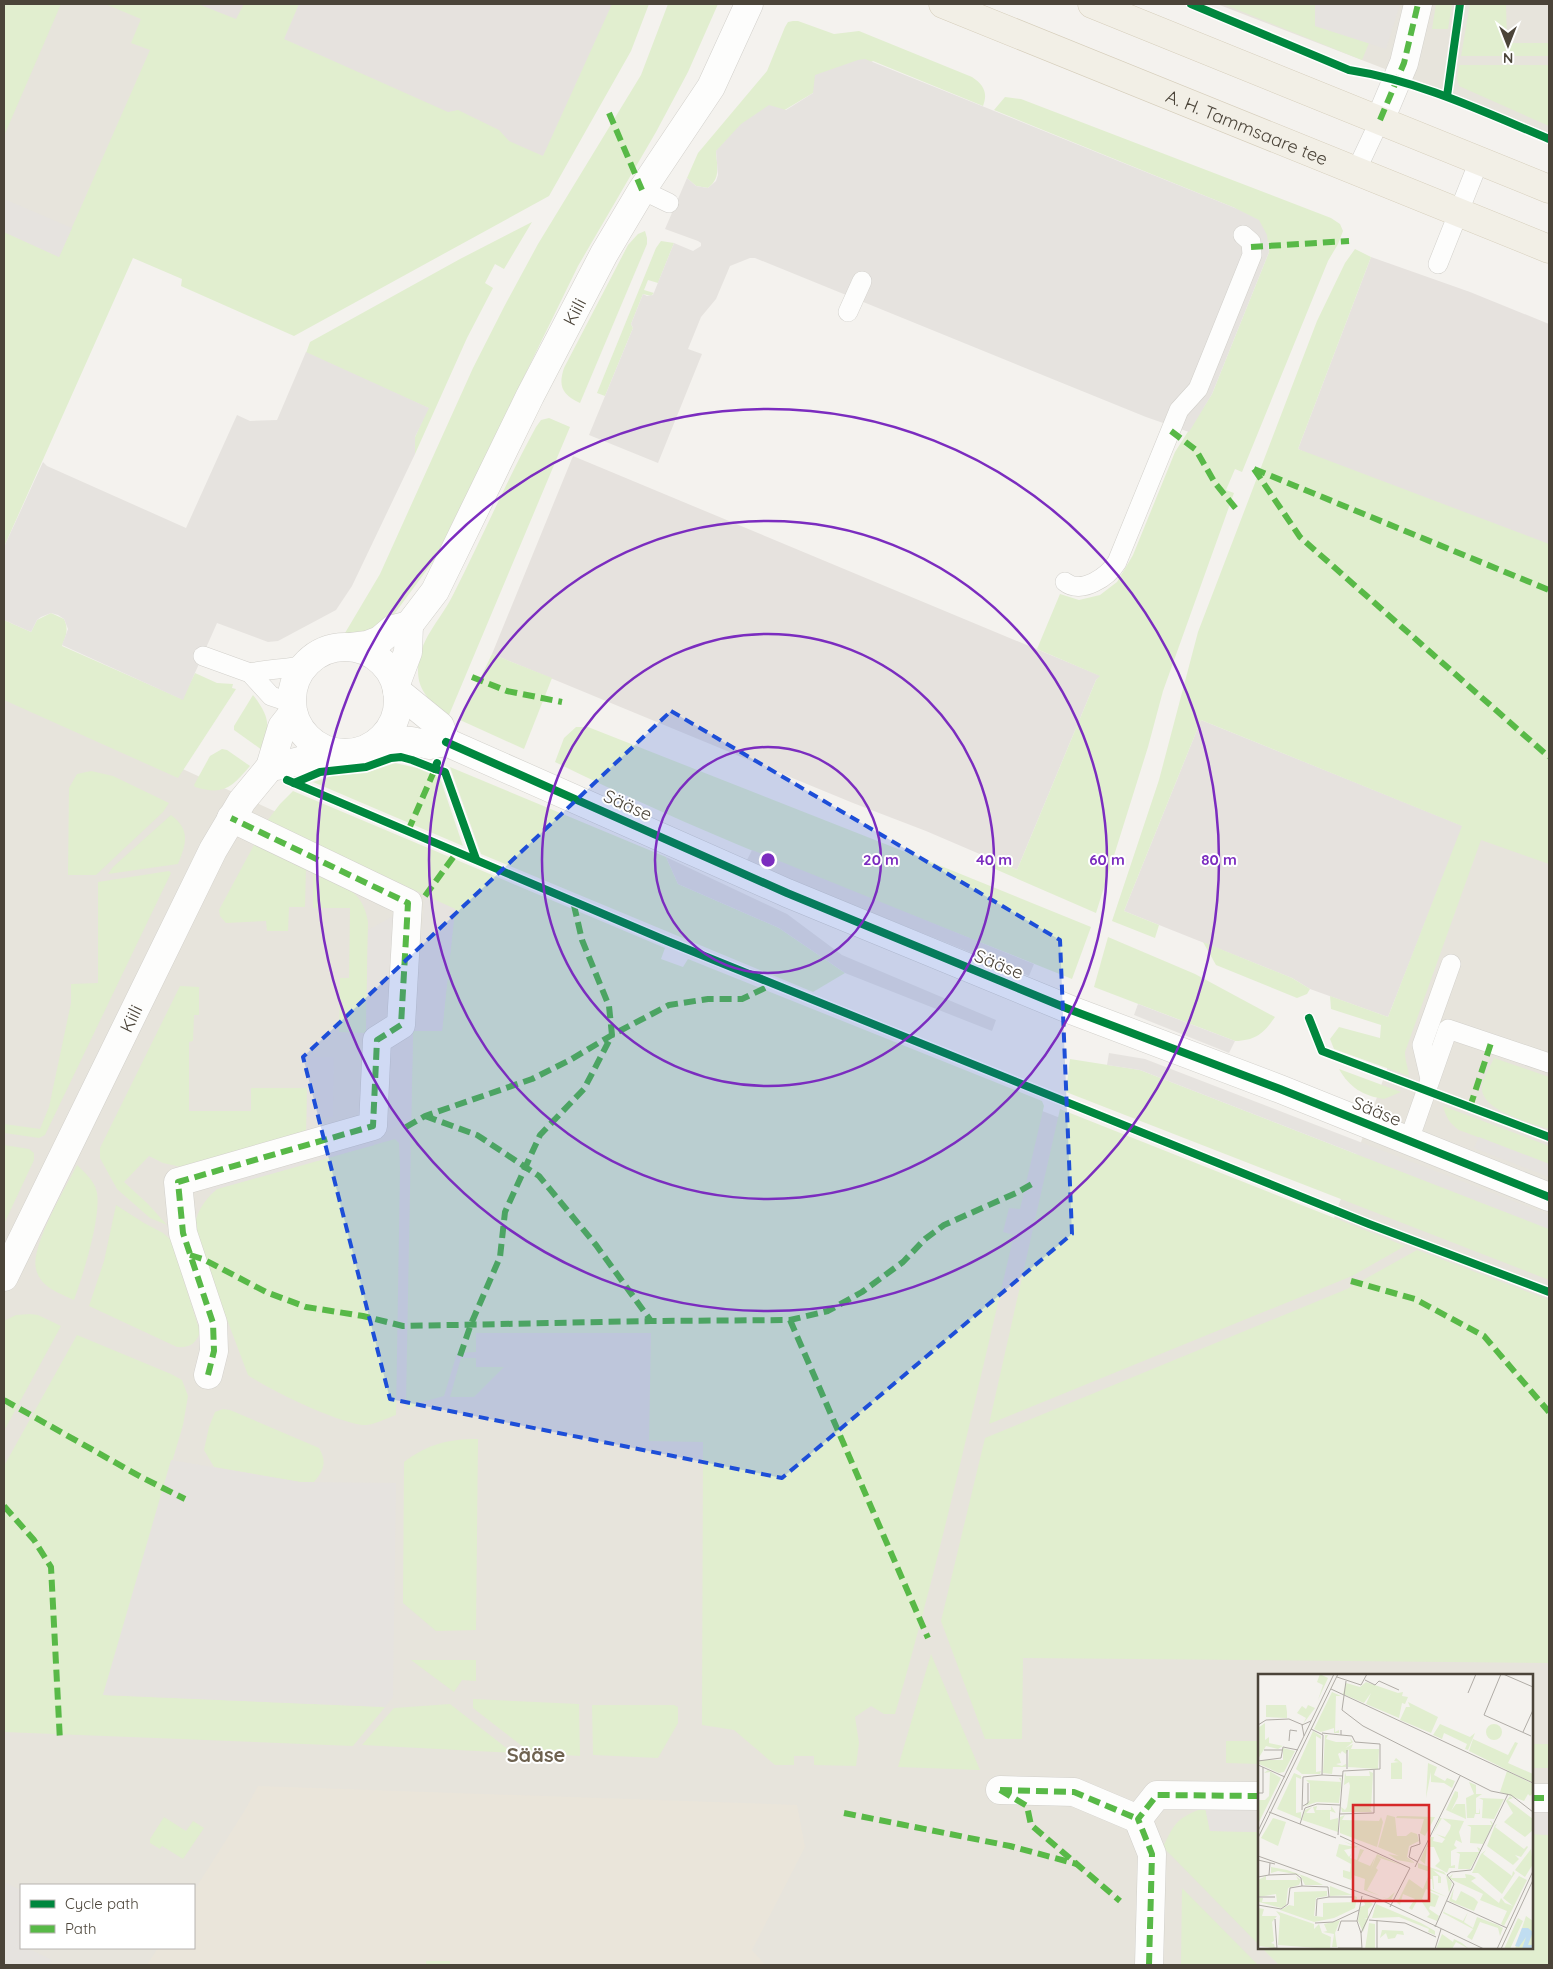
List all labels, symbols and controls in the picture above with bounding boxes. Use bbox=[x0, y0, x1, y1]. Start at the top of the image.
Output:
north arrow bbox=[1483, 20, 1533, 70]
text: N bbox=[1503, 49, 1513, 67]
street label: A. H. Tammsaare tee bbox=[1163, 84, 1331, 170]
street label: Kiili bbox=[557, 294, 591, 329]
street label: Sääse bbox=[600, 784, 656, 826]
text: 20 m bbox=[863, 850, 899, 869]
text: 40 m bbox=[976, 850, 1012, 869]
text: 60 m bbox=[1089, 850, 1125, 869]
text: 80 m bbox=[1201, 850, 1237, 869]
centre of rings bbox=[759, 851, 777, 869]
street label: Sääse bbox=[971, 944, 1027, 984]
street label: Kiili bbox=[114, 1001, 147, 1036]
street label: Sääse bbox=[1349, 1091, 1405, 1131]
inset map bbox=[1258, 1674, 1533, 1949]
district label: Sääse bbox=[507, 1742, 565, 1767]
legend bbox=[20, 1884, 195, 1949]
text: Cycle path bbox=[65, 1894, 139, 1913]
text: Path bbox=[65, 1919, 97, 1938]

